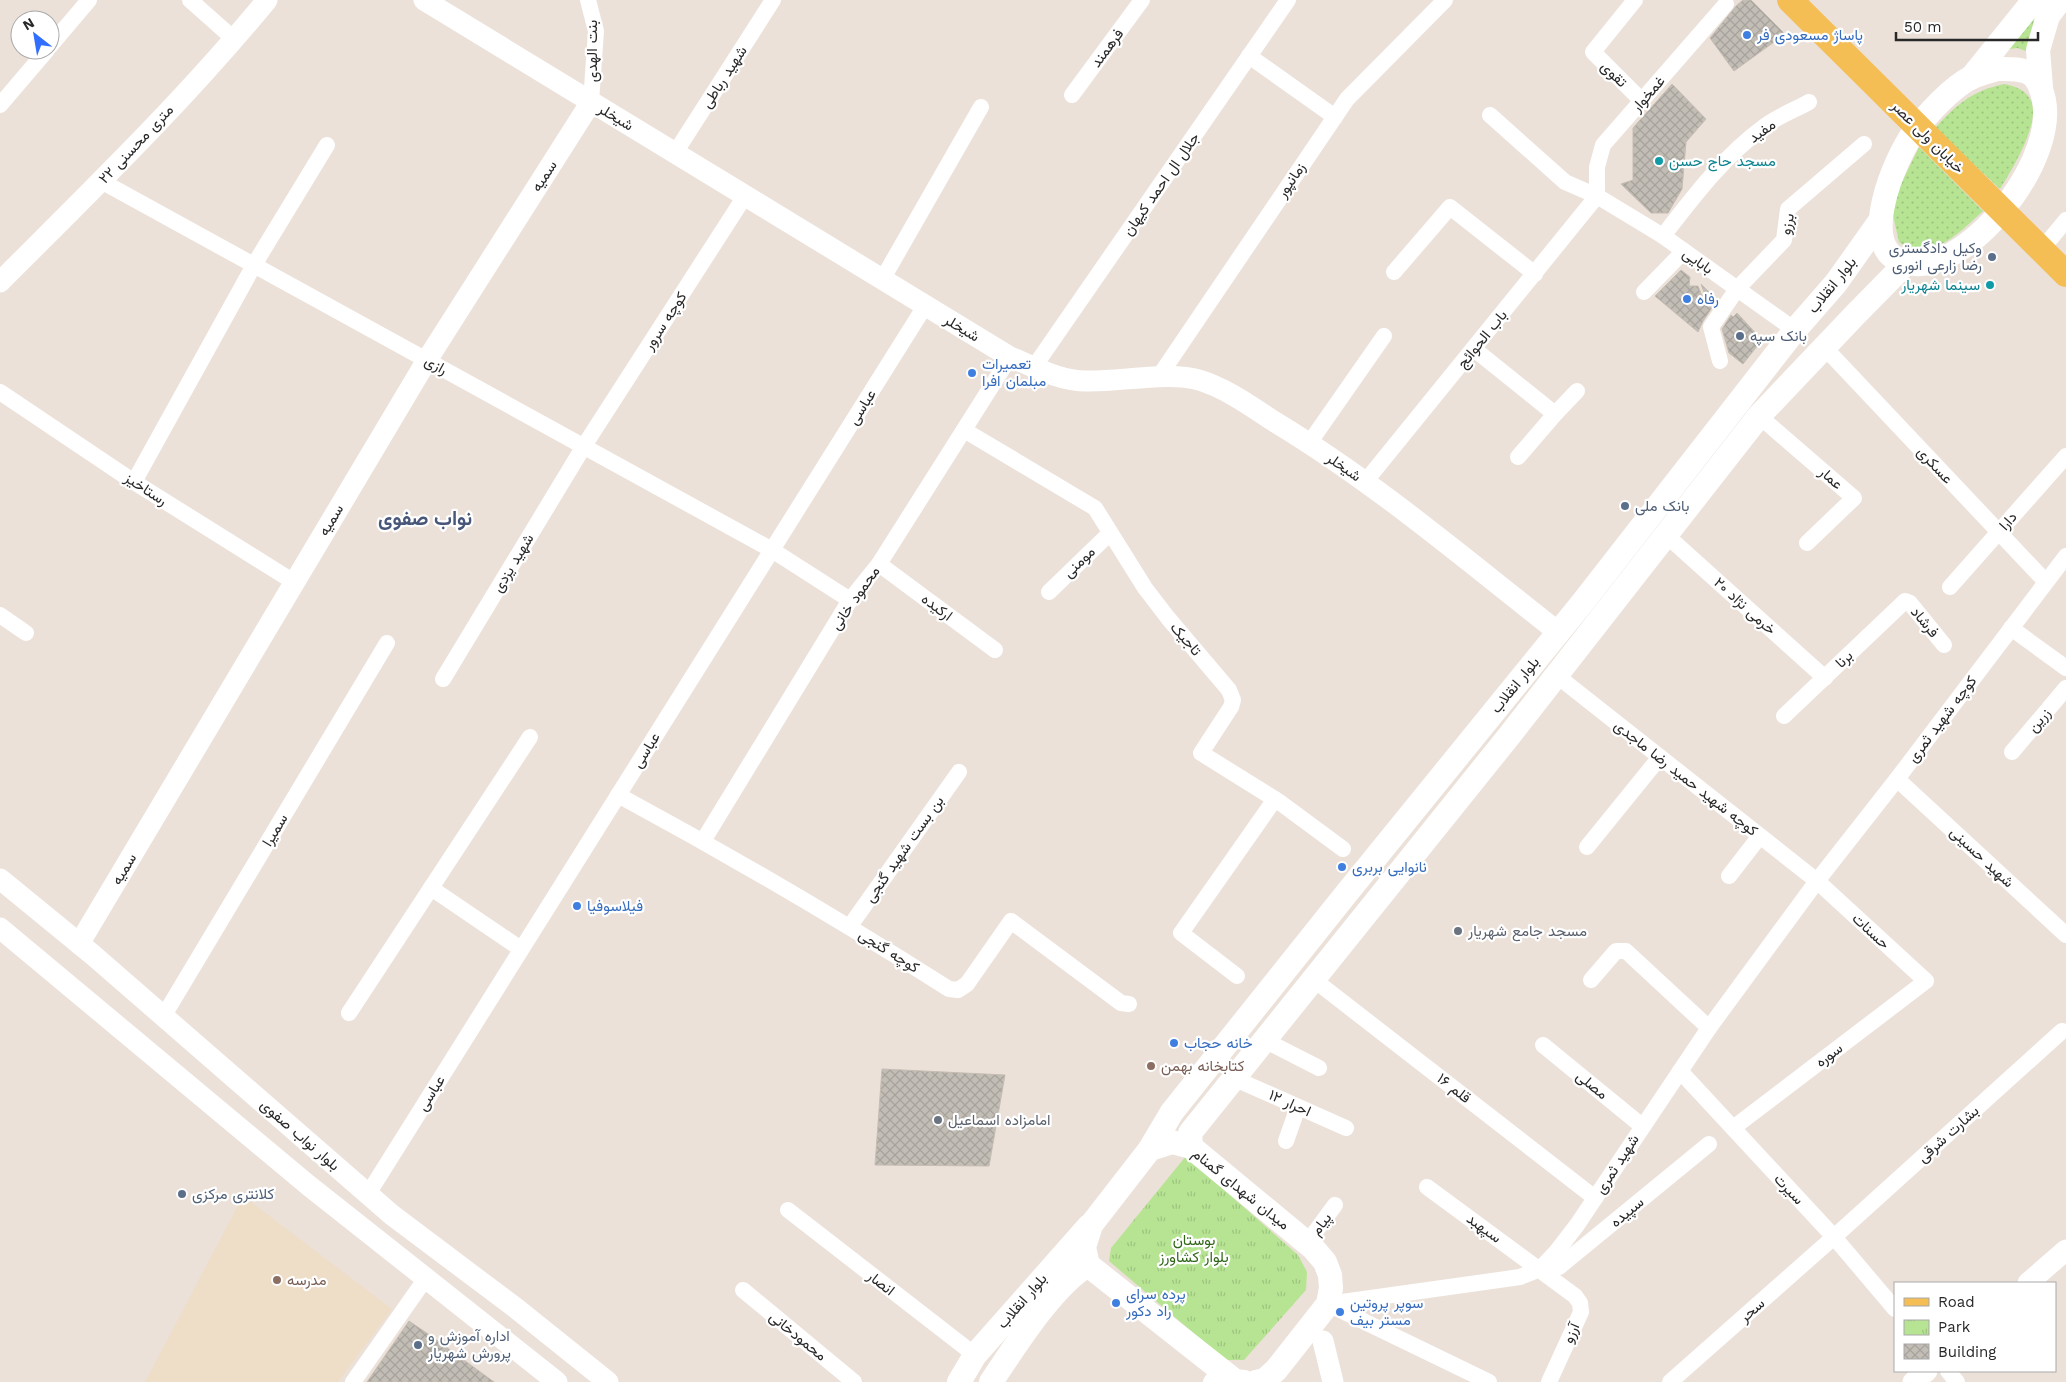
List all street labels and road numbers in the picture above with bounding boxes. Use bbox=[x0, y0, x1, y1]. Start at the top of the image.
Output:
street label: بنت الهدی bbox=[583, 20, 602, 82]
street label: فرهمند bbox=[1087, 25, 1127, 71]
street label: شهید رباطی bbox=[697, 42, 752, 112]
street label: تقوی bbox=[1596, 57, 1631, 92]
street label: غمخوار bbox=[1627, 72, 1669, 116]
street label: خیابان ولی عصر bbox=[1886, 96, 1968, 178]
street label: شیخلر bbox=[594, 99, 637, 135]
street label: ۲۲ متری محسنی bbox=[95, 101, 178, 188]
street label: مفید bbox=[1745, 115, 1779, 147]
street label: جلال ال احمد کیهان bbox=[1119, 129, 1203, 239]
street label: سمیه bbox=[527, 157, 561, 195]
street label: زمانپور bbox=[1272, 159, 1310, 202]
street label: برزو bbox=[1776, 212, 1798, 236]
street label: بابایی bbox=[1679, 244, 1717, 279]
street label: بلوار انقلاب bbox=[1804, 253, 1860, 317]
street label: کوچه سرور bbox=[639, 288, 691, 355]
street label: باب الحوائج bbox=[1453, 306, 1512, 373]
street label: شیخلر bbox=[940, 310, 983, 346]
street label: رازی bbox=[421, 351, 451, 379]
street label: عباسی bbox=[844, 386, 881, 429]
street label: عسکری bbox=[1913, 443, 1957, 488]
street label: شیخلر bbox=[1322, 448, 1365, 485]
street label: عمار bbox=[1815, 462, 1847, 493]
street label: رستاخیز bbox=[120, 468, 171, 509]
street label: سمیه bbox=[315, 501, 347, 539]
street label: دارا bbox=[1995, 508, 2021, 534]
street label: شهید یزدی bbox=[488, 530, 539, 596]
street label: مومنی bbox=[1059, 543, 1099, 582]
street label: محمود خانی bbox=[826, 563, 884, 634]
street label: خرمی نژاد ۲۰ bbox=[1710, 573, 1780, 639]
street label: ارکیده bbox=[918, 589, 956, 625]
street label: فرشاد bbox=[1907, 603, 1943, 641]
street label: تاجیک bbox=[1167, 619, 1205, 659]
street label: برنا bbox=[1831, 646, 1857, 672]
street label: بلوار انقلاب bbox=[1487, 653, 1543, 717]
street label: کوچه شهید ثمری bbox=[1904, 672, 1981, 766]
street label: زرین bbox=[2024, 704, 2055, 736]
street label: کوچه شهید حمید رضا ماجدی bbox=[1610, 716, 1762, 841]
street label: عباسی bbox=[628, 729, 665, 772]
street label: بن بست شهید گنجی bbox=[860, 792, 948, 906]
street label: سمیرا bbox=[258, 810, 292, 849]
street label: شهید حسینی bbox=[1946, 823, 2018, 892]
street label: سمیه bbox=[108, 850, 140, 888]
street label: حسنات bbox=[1848, 909, 1894, 953]
street label: کوچه گنجی bbox=[855, 925, 923, 978]
street label: سوره bbox=[1812, 1039, 1846, 1071]
street label: مصلی bbox=[1572, 1067, 1611, 1104]
street label: قلم ۱۶ bbox=[1433, 1069, 1475, 1108]
street label: عباسی bbox=[413, 1072, 450, 1115]
street label: احرار ۱۲ bbox=[1266, 1086, 1314, 1120]
street label: بلوار نواب صفوی bbox=[256, 1096, 343, 1175]
street label: بشارت شرقی bbox=[1914, 1102, 1983, 1167]
street label: شهید ثمری bbox=[1591, 1131, 1644, 1198]
street label: میدان شهدای گمنام bbox=[1188, 1144, 1293, 1234]
street label: سیرت bbox=[1770, 1170, 1808, 1208]
street label: سپیده bbox=[1607, 1193, 1648, 1232]
street label: پیام bbox=[1307, 1209, 1336, 1239]
street label: سپهبد bbox=[1462, 1209, 1505, 1248]
street label: انصار bbox=[863, 1266, 898, 1299]
street label: بلوار انقلاب bbox=[993, 1270, 1051, 1332]
street label: سحر bbox=[1735, 1294, 1769, 1327]
street label: محمودخانی bbox=[765, 1307, 830, 1365]
street label: آرزو bbox=[1559, 1319, 1584, 1346]

